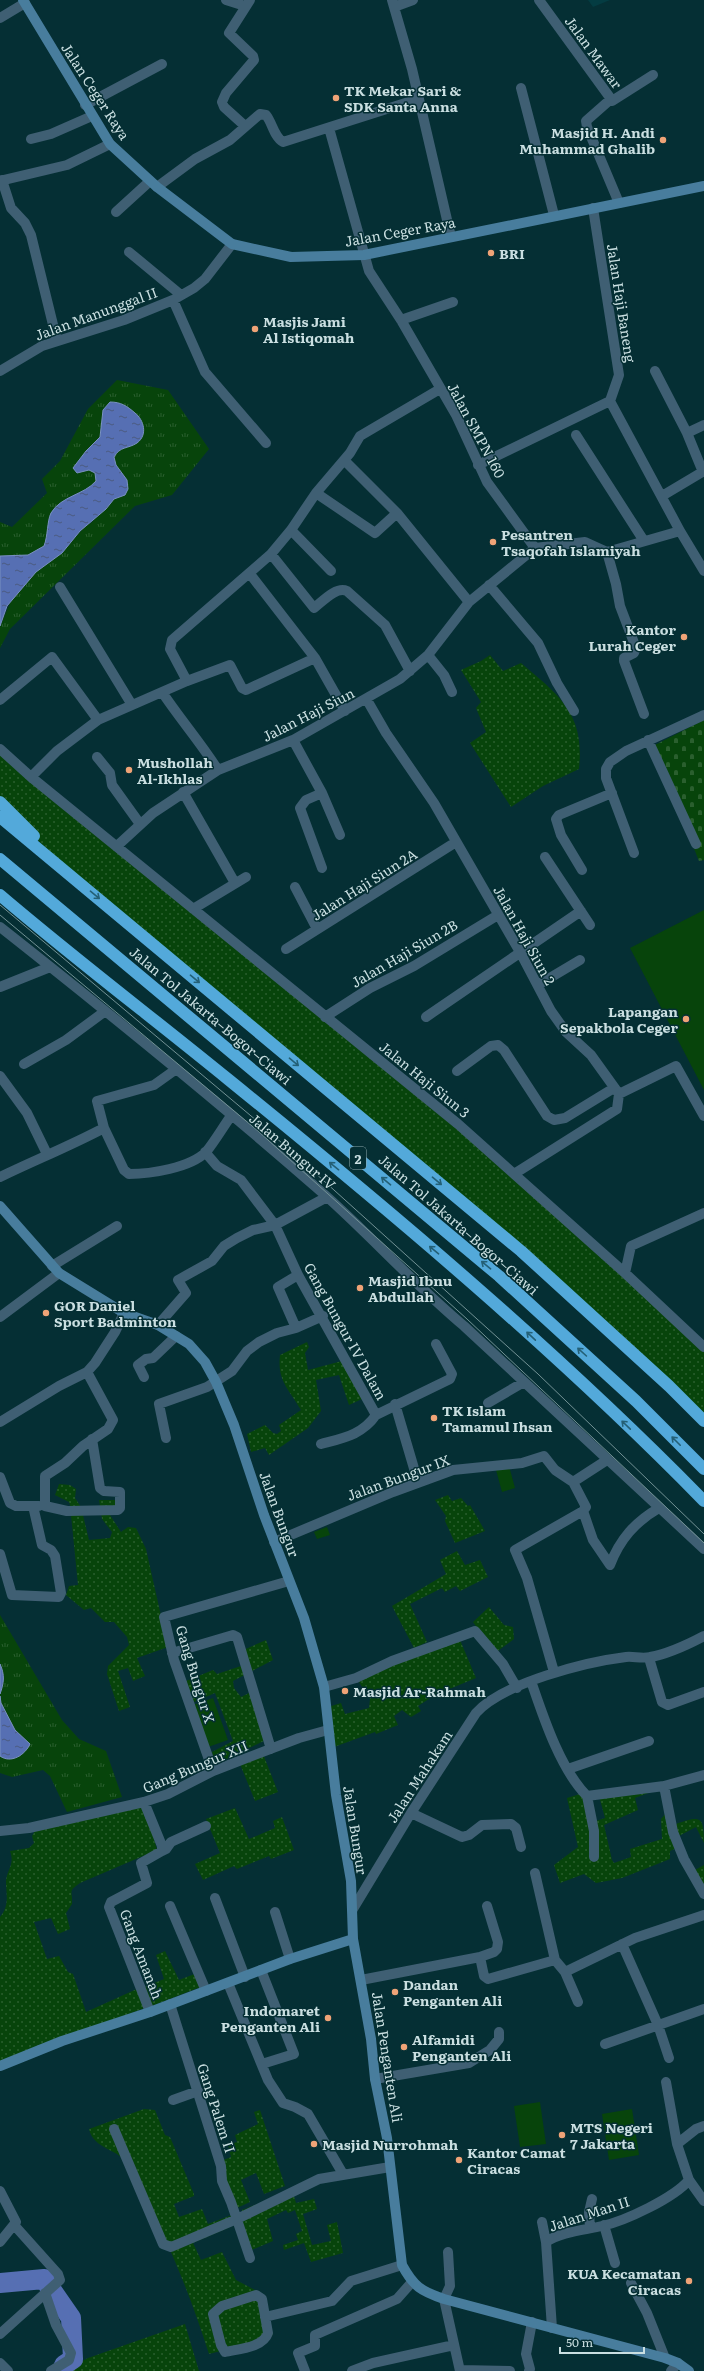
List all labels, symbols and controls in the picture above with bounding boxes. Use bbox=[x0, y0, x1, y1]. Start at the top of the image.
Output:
street label: Jalan Mawar bbox=[561, 11, 627, 93]
street label: Jalan Ceger Raya bbox=[57, 39, 135, 144]
place label: TK Mekar Sari & SDK Santa Anna bbox=[344, 80, 461, 116]
marker: TK Mekar Sari & SDK Santa Anna bbox=[331, 93, 341, 103]
place label: Masjid H. Andi Muhammad Ghalib bbox=[519, 122, 655, 158]
marker: Masjid H. Andi Muhammad Ghalib bbox=[658, 135, 668, 145]
street label: Jalan Ceger Raya bbox=[343, 211, 457, 251]
street label: Jalan Haji Baneng bbox=[603, 242, 641, 364]
place label: BRI bbox=[499, 243, 525, 263]
marker: BRI bbox=[486, 248, 496, 258]
street label: Jalan Manunggal II bbox=[32, 282, 160, 344]
place label: Masjis Jami Al Istiqomah bbox=[263, 311, 355, 347]
marker: Masjis Jami Al Istiqomah bbox=[250, 324, 260, 334]
street label: Jalan SMPN 160 bbox=[443, 379, 511, 481]
place label: Pesantren Tsaqofah Islamiyah bbox=[501, 524, 641, 560]
marker: Pesantren Tsaqofah Islamiyah bbox=[488, 537, 498, 547]
place label: Kantor Lurah Ceger bbox=[588, 619, 676, 655]
marker: Kantor Lurah Ceger bbox=[679, 632, 689, 642]
street label: Jalan Haji Siun bbox=[258, 682, 358, 746]
place label: Mushollah Al-Ikhlas bbox=[137, 752, 213, 788]
marker: Mushollah Al-Ikhlas bbox=[124, 765, 134, 775]
street label: Jalan Haji Siun 2A bbox=[307, 843, 421, 925]
street label: Jalan Haji Siun 2 bbox=[489, 882, 561, 988]
one-way arrow bbox=[90, 891, 100, 900]
street label: Jalan Haji Siun 2B bbox=[347, 914, 461, 992]
street label: Jalan Tol Jakarta–Bogor–Ciawi bbox=[126, 941, 297, 1089]
one-way arrow bbox=[189, 974, 200, 983]
place label: Lapangan Sepakbola Ceger bbox=[560, 1001, 678, 1037]
marker: Lapangan Sepakbola Ceger bbox=[681, 1014, 691, 1024]
street label: Jalan Haji Siun 3 bbox=[375, 1036, 475, 1122]
one-way arrow bbox=[289, 1058, 300, 1067]
street label: Jalan Bungur IV bbox=[245, 1108, 341, 1195]
road number: 2 bbox=[350, 1147, 366, 1169]
street label: Jalan Tol Jakarta–Bogor–Ciawi bbox=[375, 1149, 544, 1299]
one-way arrow bbox=[329, 1162, 340, 1171]
one-way arrow bbox=[381, 1177, 392, 1186]
one-way arrow bbox=[432, 1177, 443, 1186]
one-way arrow bbox=[428, 1246, 439, 1255]
street label: Gang Bungur IV Dalam bbox=[300, 1259, 392, 1404]
one-way arrow bbox=[480, 1260, 491, 1269]
place label: Masjid Ibnu Abdullah bbox=[368, 1270, 453, 1306]
marker: Masjid Ibnu Abdullah bbox=[355, 1283, 365, 1293]
place label: GOR Daniel Sport Badminton bbox=[54, 1295, 177, 1331]
marker: GOR Daniel Sport Badminton bbox=[41, 1308, 51, 1318]
one-way arrow bbox=[526, 1331, 536, 1341]
one-way arrow bbox=[577, 1347, 587, 1357]
place label: TK Islam Tamamul Ihsan bbox=[442, 1400, 553, 1436]
marker: TK Islam Tamamul Ihsan bbox=[429, 1413, 439, 1423]
one-way arrow bbox=[621, 1420, 631, 1430]
one-way arrow bbox=[672, 1436, 681, 1446]
street label: Jalan Bungur IX bbox=[344, 1449, 452, 1505]
street label: Jalan Bungur bbox=[255, 1468, 305, 1560]
street label: Gang Bungur X bbox=[172, 1623, 220, 1725]
place label: Masjid Ar-Rahmah bbox=[353, 1681, 486, 1701]
marker: Masjid Ar-Rahmah bbox=[340, 1686, 350, 1696]
street label: Jalan Mahakam bbox=[382, 1726, 457, 1826]
street label: Gang Bungur XII bbox=[139, 1735, 251, 1797]
street label: Jalan Bungur bbox=[339, 1784, 373, 1876]
street label: Gang Amanah bbox=[116, 1906, 168, 2002]
place label: Dandan Penganten Ali bbox=[403, 1974, 502, 2010]
marker: Dandan Penganten Ali bbox=[390, 1987, 400, 1997]
street label: Jalan Penganten Ali bbox=[368, 1990, 408, 2124]
place label: Indomaret Penganten Ali bbox=[221, 2000, 321, 2036]
marker: Indomaret Penganten Ali bbox=[323, 2013, 333, 2023]
place label: Alfamidi Penganten Ali bbox=[412, 2029, 511, 2065]
marker: Alfamidi Penganten Ali bbox=[399, 2042, 409, 2052]
street label: Gang Palem II bbox=[193, 2061, 241, 2155]
place label: MTS Negeri 7 Jakarta bbox=[570, 2117, 653, 2153]
marker: MTS Negeri 7 Jakarta bbox=[557, 2130, 567, 2140]
place label: Masjid Nurrohmah bbox=[322, 2134, 458, 2154]
marker: Masjid Nurrohmah bbox=[309, 2139, 319, 2149]
place label: Kantor Camat Ciracas bbox=[467, 2142, 567, 2178]
marker: Kantor Camat Ciracas bbox=[454, 2155, 464, 2165]
street label: Jalan Man II bbox=[546, 2191, 632, 2235]
place label: KUA Kecamatan Ciracas bbox=[567, 2263, 681, 2299]
marker: KUA Kecamatan Ciracas bbox=[684, 2276, 694, 2286]
scale bar bbox=[560, 2329, 644, 2355]
text: 50 m bbox=[566, 2333, 593, 2351]

